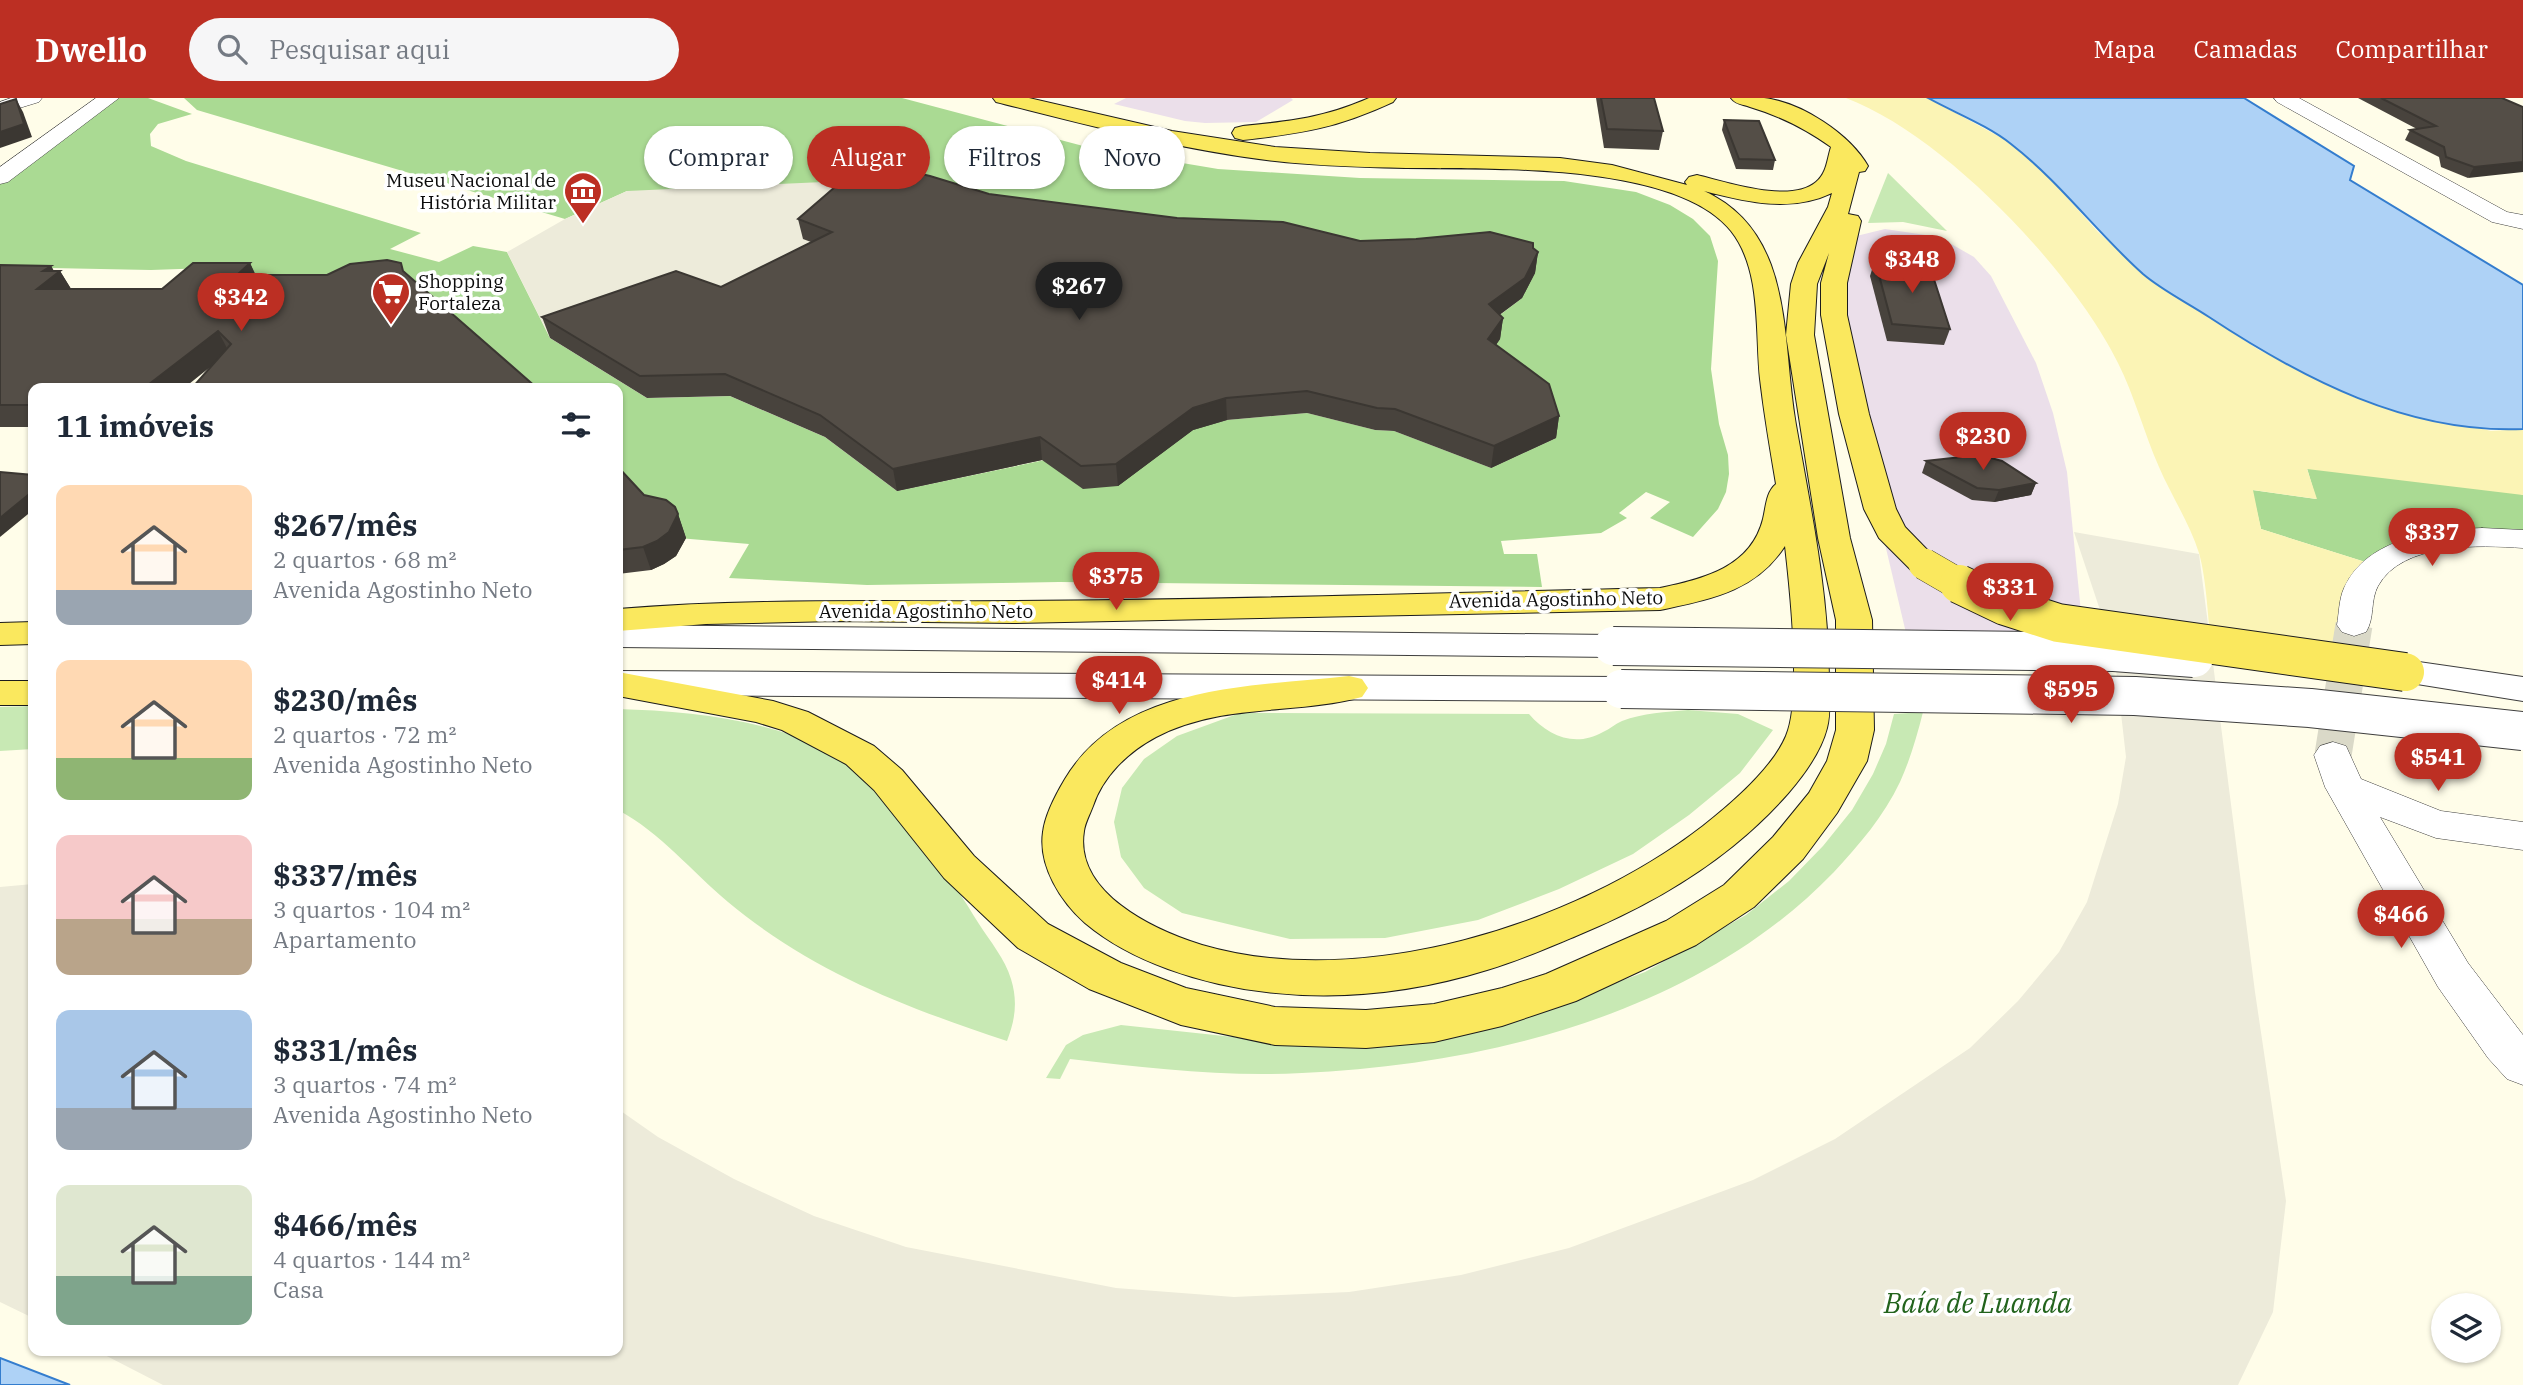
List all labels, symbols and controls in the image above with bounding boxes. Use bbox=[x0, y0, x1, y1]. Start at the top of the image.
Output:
search box bbox=[189, 18, 679, 81]
text: Dwello bbox=[35, 28, 147, 71]
icon: search bbox=[213, 30, 251, 68]
text: Pesquisar aqui bbox=[269, 32, 450, 66]
text: Mapa bbox=[2093, 33, 2156, 65]
text: Camadas bbox=[2194, 33, 2297, 65]
text: Compartilhar bbox=[2335, 33, 2488, 65]
chip: Comprar bbox=[644, 126, 793, 189]
chip: Alugar bbox=[807, 126, 930, 189]
chip: Filtros bbox=[944, 126, 1065, 189]
chip: Novo bbox=[1079, 126, 1185, 189]
place label: Museu Nacional de História Militar bbox=[386, 168, 557, 214]
museum icon: Museu Nacional de História Militar bbox=[562, 170, 604, 225]
pin: $348 bbox=[1871, 236, 1953, 295]
text: $348 bbox=[1884, 243, 1940, 273]
pin: $267 bbox=[1038, 262, 1120, 322]
place label: Shopping Fortaleza bbox=[418, 269, 504, 315]
text: $267 bbox=[1051, 270, 1107, 300]
supermarket icon: Shopping Fortaleza bbox=[370, 271, 412, 326]
pin: $342 bbox=[200, 274, 282, 333]
text: $342 bbox=[213, 281, 269, 311]
text: 11 imóveis bbox=[56, 406, 214, 445]
icon: filters bbox=[557, 406, 595, 444]
pin: $230 bbox=[1942, 412, 2024, 472]
text: $230 bbox=[1955, 420, 2011, 450]
text: $267/mês bbox=[273, 505, 418, 544]
pin: $337 bbox=[2391, 508, 2473, 568]
icon: home bbox=[112, 513, 196, 597]
text: $337 bbox=[2404, 516, 2460, 546]
text: 2 quartos · 68 m² bbox=[273, 544, 456, 574]
pin: $375 bbox=[1075, 552, 1157, 612]
text: $375 bbox=[1088, 560, 1144, 590]
pin: $331 bbox=[1969, 564, 2051, 623]
text: $331 bbox=[1982, 571, 2038, 601]
text: Avenida Agostinho Neto bbox=[273, 574, 533, 604]
street label: Avenida Agostinho Neto bbox=[1449, 585, 1663, 613]
street label: Avenida Agostinho Neto bbox=[819, 599, 1033, 623]
pin: $414 bbox=[1078, 656, 1160, 716]
text: $414 bbox=[1091, 664, 1147, 694]
pin: $595 bbox=[2030, 666, 2112, 725]
text: $595 bbox=[2043, 673, 2099, 703]
text: $230/mês bbox=[273, 680, 418, 719]
icon: home bbox=[112, 688, 196, 772]
text: 2 quartos · 72 m² bbox=[273, 719, 456, 749]
pin: $541 bbox=[2397, 734, 2479, 793]
text: $541 bbox=[2410, 741, 2466, 771]
text: Avenida Agostinho Neto bbox=[273, 749, 533, 779]
text: $337/mês bbox=[273, 855, 418, 894]
icon: home bbox=[112, 863, 196, 947]
pin: $466 bbox=[2360, 890, 2442, 950]
text: 3 quartos · 104 m² bbox=[273, 894, 470, 924]
text: $466 bbox=[2373, 898, 2429, 928]
text: Apartamento bbox=[273, 924, 417, 954]
text: $331/mês bbox=[273, 1030, 418, 1069]
icon: home bbox=[112, 1038, 196, 1122]
text: 3 quartos · 74 m² bbox=[273, 1069, 456, 1099]
text: Avenida Agostinho Neto bbox=[273, 1099, 533, 1129]
text: $466/mês bbox=[273, 1205, 418, 1244]
icon: home bbox=[112, 1213, 196, 1297]
text: 4 quartos · 144 m² bbox=[273, 1244, 470, 1274]
text: Casa bbox=[273, 1274, 324, 1304]
park label: Baía de Luanda bbox=[1883, 1284, 2072, 1321]
map controls bbox=[2431, 1293, 2501, 1363]
button: layers bbox=[2431, 1293, 2501, 1363]

